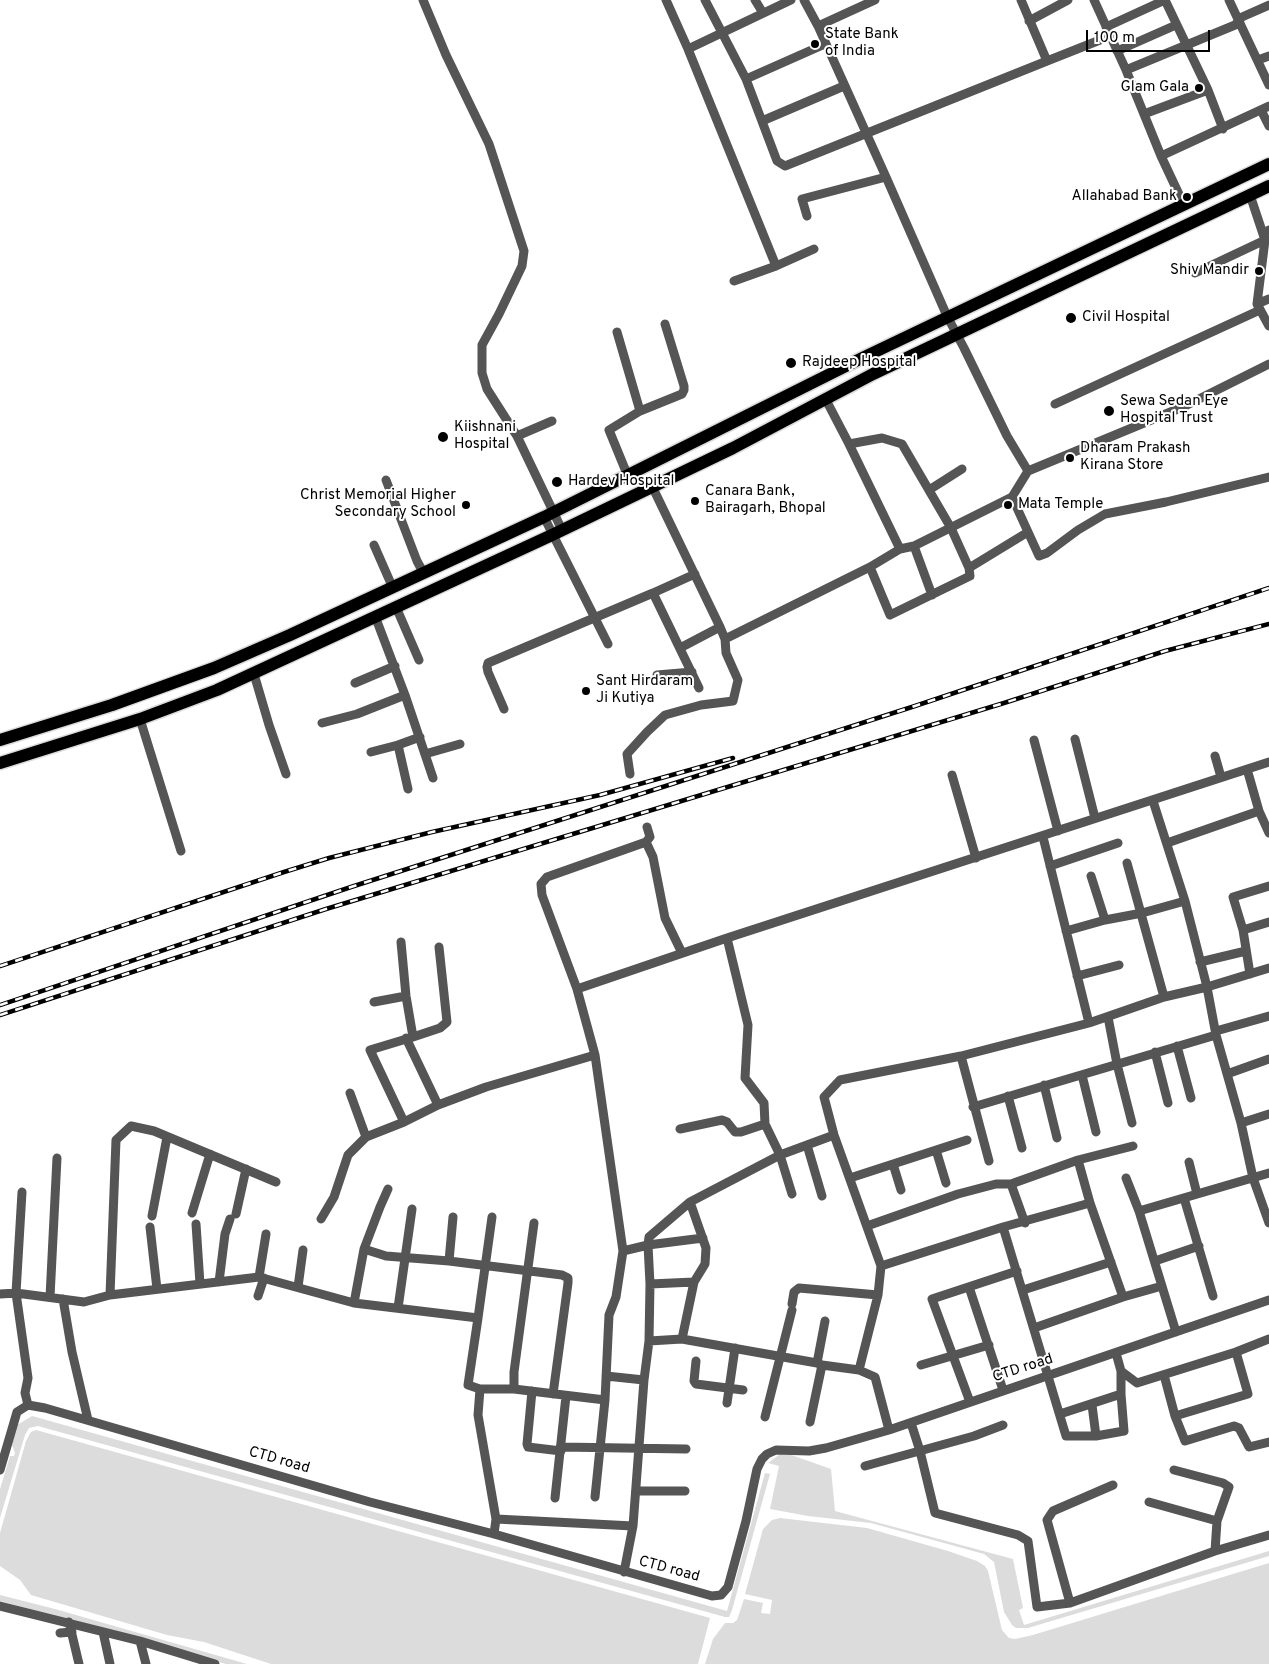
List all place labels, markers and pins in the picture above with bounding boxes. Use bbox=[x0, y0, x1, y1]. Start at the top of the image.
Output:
place label: State Bank of India bbox=[825, 26, 899, 61]
marker: State Bank of India bbox=[809, 38, 821, 50]
place label: Glam Gala bbox=[1120, 79, 1189, 97]
marker: Glam Gala bbox=[1193, 82, 1205, 94]
place label: Allahabad Bank bbox=[1071, 188, 1177, 206]
marker: Allahabad Bank bbox=[1181, 191, 1193, 203]
place label: Shiv Mandir bbox=[1170, 262, 1249, 280]
marker: Shiv Mandir bbox=[1253, 265, 1265, 277]
place label: Civil Hospital bbox=[1082, 309, 1170, 327]
marker: Civil Hospital bbox=[1064, 311, 1078, 325]
place label: Rajdeep Hospital bbox=[802, 354, 916, 372]
marker: Rajdeep Hospital bbox=[784, 356, 798, 370]
place label: Sewa Sedan Eye Hospital Trust bbox=[1120, 393, 1228, 428]
marker: Sewa Sedan Eye Hospital Trust bbox=[1102, 404, 1116, 418]
place label: Kiishnani Hospital bbox=[454, 419, 516, 454]
marker: Kiishnani Hospital bbox=[436, 430, 450, 444]
place label: Dharam Prakash Kirana Store bbox=[1080, 440, 1191, 475]
marker: Dharam Prakash Kirana Store bbox=[1064, 452, 1076, 464]
place label: Hardev Hospital bbox=[568, 473, 674, 491]
marker: Hardev Hospital bbox=[550, 475, 564, 489]
place label: Canara Bank, Bairagarh, Bhopal bbox=[705, 483, 826, 518]
place label: Christ Memorial Higher Secondary School bbox=[300, 487, 456, 522]
marker: Canara Bank, Bairagarh, Bhopal bbox=[689, 495, 701, 507]
place label: Mata Temple bbox=[1018, 496, 1103, 514]
marker: Christ Memorial Higher Secondary School bbox=[460, 499, 472, 511]
marker: Mata Temple bbox=[1002, 499, 1014, 511]
place label: Sant Hirdaram Ji Kutiya bbox=[596, 673, 693, 708]
marker: Sant Hirdaram Ji Kutiya bbox=[580, 685, 592, 697]

